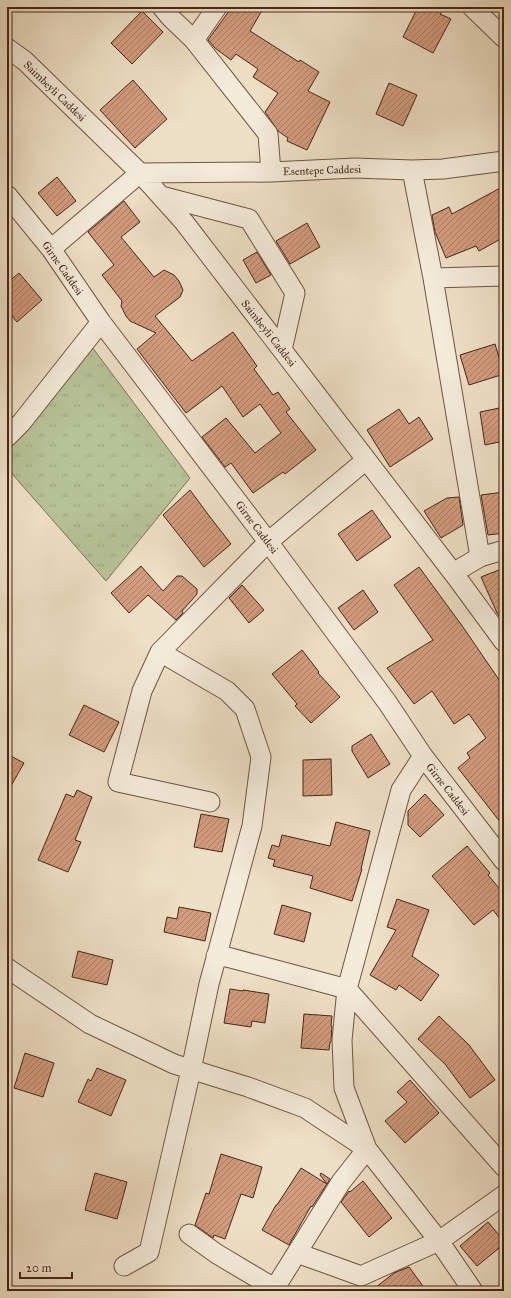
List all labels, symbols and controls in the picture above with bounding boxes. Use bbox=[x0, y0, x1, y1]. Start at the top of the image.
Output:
street label: Saimbeyli Caddesi bbox=[21, 58, 88, 124]
street label: Esentepe Caddesi bbox=[283, 163, 361, 178]
street label: Girne Caddesi bbox=[39, 239, 86, 298]
street label: Saimbeyli Caddesi bbox=[238, 297, 299, 369]
street label: Girne Caddesi bbox=[232, 498, 281, 556]
street label: Girne Caddesi bbox=[423, 761, 472, 818]
scale bar bbox=[20, 1254, 72, 1280]
text: 20 m bbox=[26, 1261, 52, 1275]

